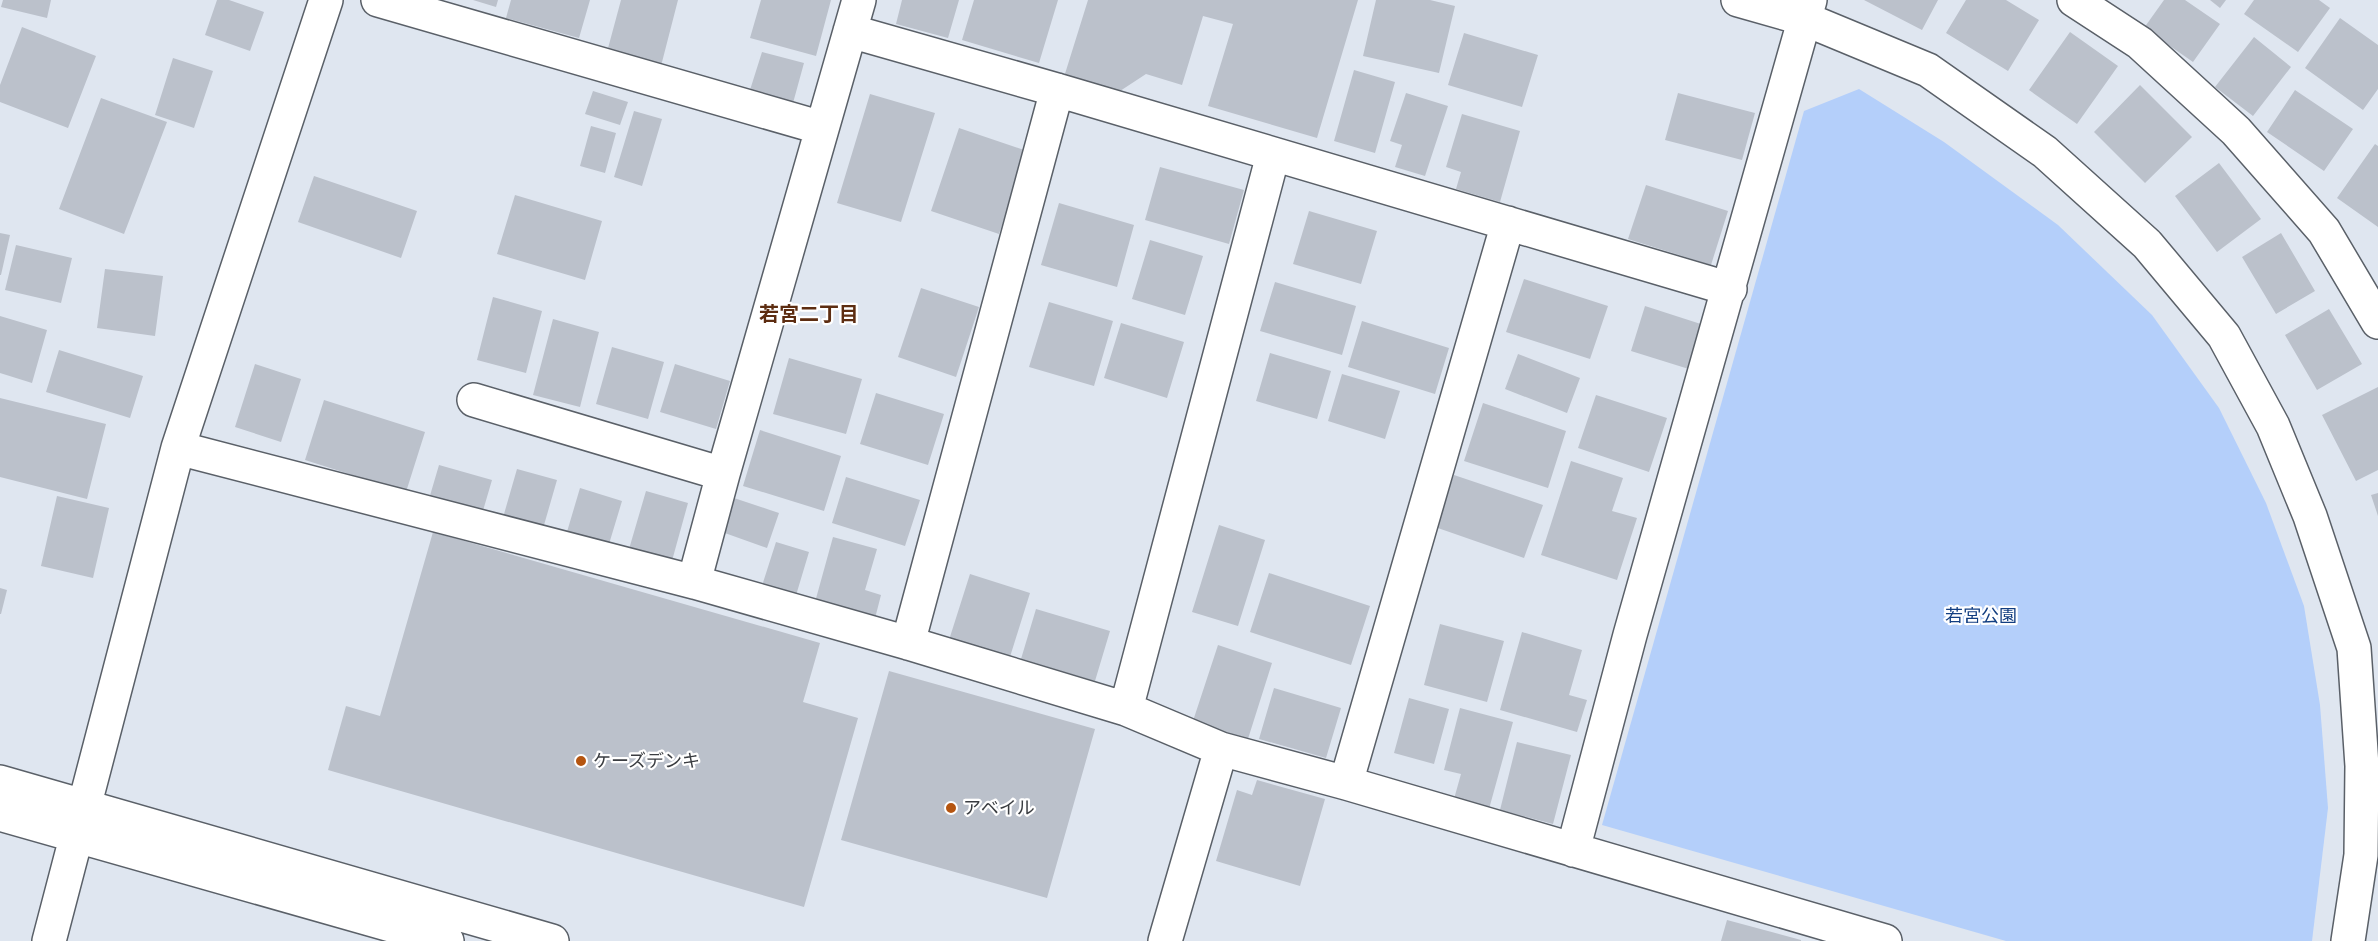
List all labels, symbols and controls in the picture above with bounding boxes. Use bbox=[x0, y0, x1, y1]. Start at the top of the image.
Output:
district label: 若宮二丁目 bbox=[759, 301, 859, 327]
park label: 若宮公園 bbox=[1945, 604, 2017, 627]
place label: ケーズデンキ bbox=[593, 749, 700, 772]
marker: ケーズデンキ bbox=[574, 754, 588, 768]
place label: アベイル bbox=[963, 796, 1035, 819]
marker: アベイル bbox=[944, 801, 958, 815]

